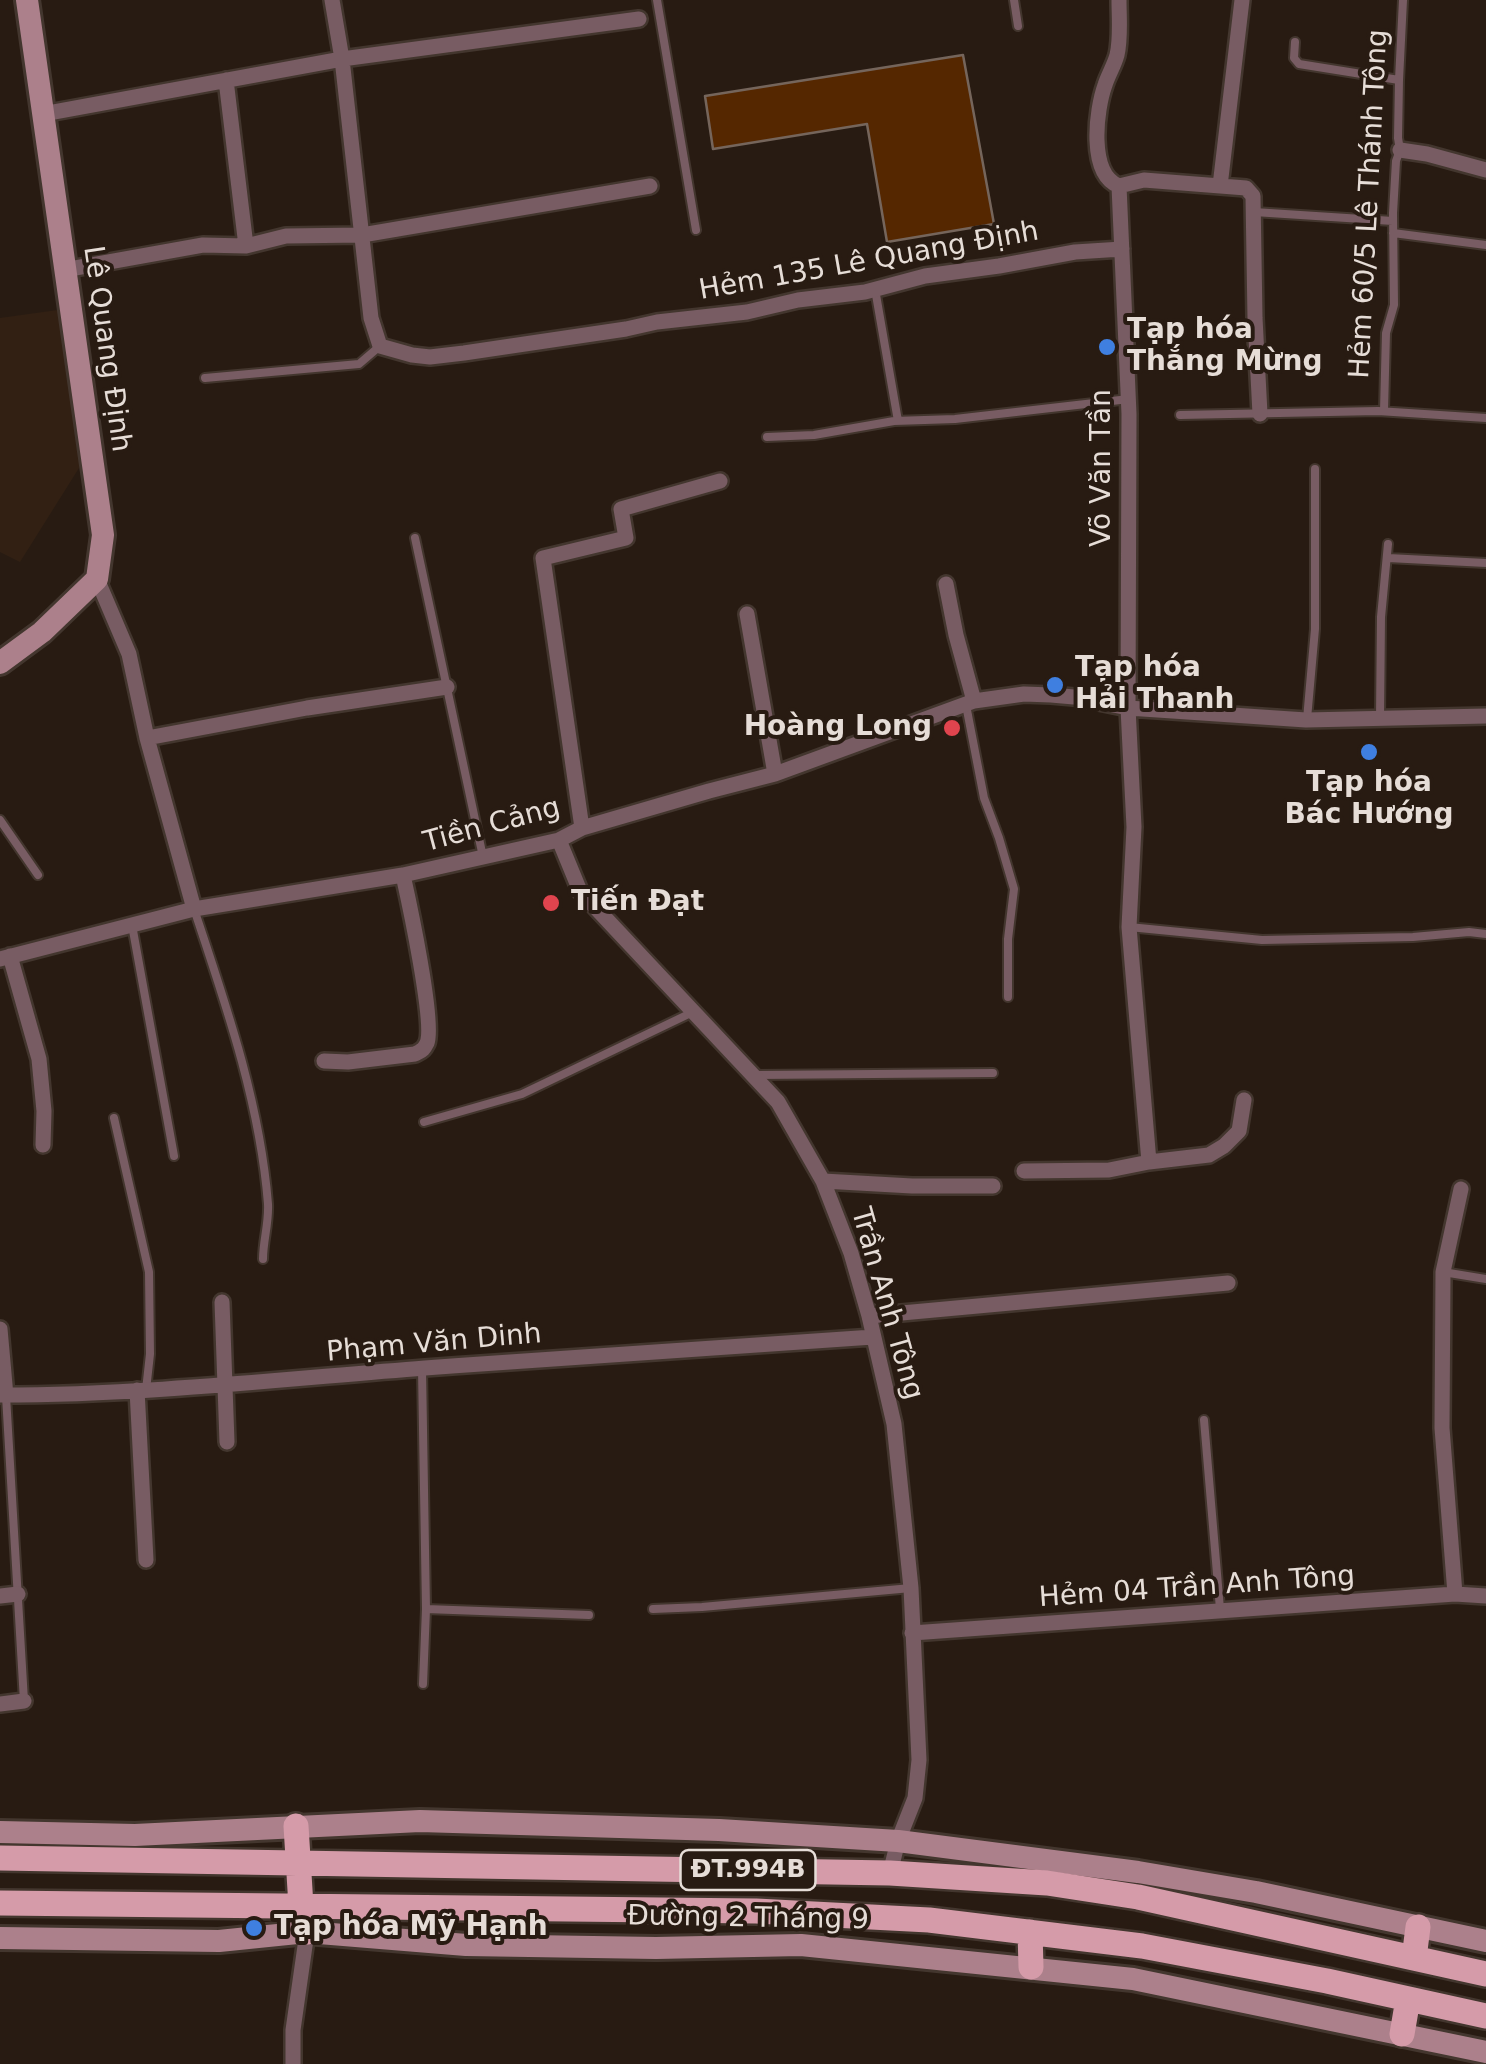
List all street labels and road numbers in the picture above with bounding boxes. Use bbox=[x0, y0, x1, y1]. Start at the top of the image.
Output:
street label: Hẻm 60/5 Lê Thánh Tông bbox=[1344, 28, 1396, 380]
street label: Hẻm 135 Lê Quang Định bbox=[697, 216, 1041, 308]
street label: Lê Quang Định bbox=[75, 244, 137, 454]
street label: Võ Văn Tần bbox=[1086, 389, 1120, 547]
street label: Tiền Cảng bbox=[420, 792, 564, 860]
street label: Trần Anh Tông bbox=[843, 1204, 929, 1404]
street label: Phạm Văn Dinh bbox=[325, 1318, 543, 1370]
street label: Hẻm 04 Trần Anh Tông bbox=[1038, 1560, 1356, 1616]
road number: ĐT.994B bbox=[680, 1850, 816, 1890]
street label: Đường 2 Tháng 9 bbox=[627, 1900, 869, 1938]

